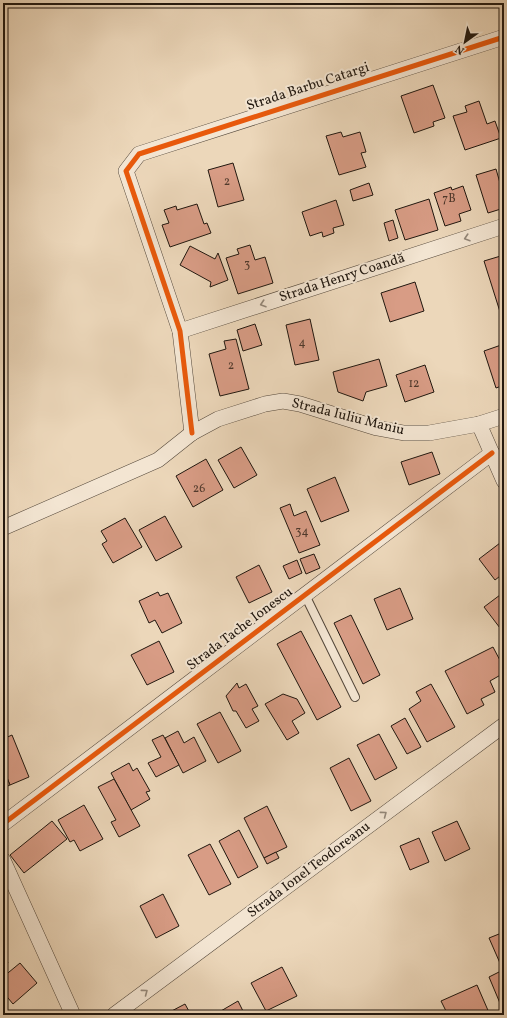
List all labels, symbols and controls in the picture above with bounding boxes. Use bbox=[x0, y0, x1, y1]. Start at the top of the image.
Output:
north arrow bbox=[445, 22, 485, 62]
text: N bbox=[453, 41, 468, 58]
street label: Strada Barbu Catargi bbox=[244, 58, 372, 116]
house number: 2 bbox=[224, 174, 230, 190]
house number: 7B bbox=[442, 191, 456, 207]
one-way arrow bbox=[464, 233, 471, 242]
street label: Strada Henry Coandă bbox=[277, 249, 407, 307]
house number: 3 bbox=[244, 257, 250, 273]
one-way arrow bbox=[260, 299, 267, 308]
house number: 4 bbox=[298, 335, 306, 351]
house number: 2 bbox=[228, 358, 234, 374]
house number: 12 bbox=[408, 376, 420, 392]
street label: Strada Iuliu Maniu bbox=[290, 394, 406, 440]
house number: 26 bbox=[193, 481, 205, 497]
house number: 34 bbox=[295, 524, 309, 540]
street label: Strada Tache Ionescu bbox=[183, 583, 297, 675]
one-way arrow bbox=[380, 812, 387, 819]
street label: Strada Ionel Teodoreanu bbox=[244, 817, 374, 923]
one-way arrow bbox=[141, 989, 148, 997]

